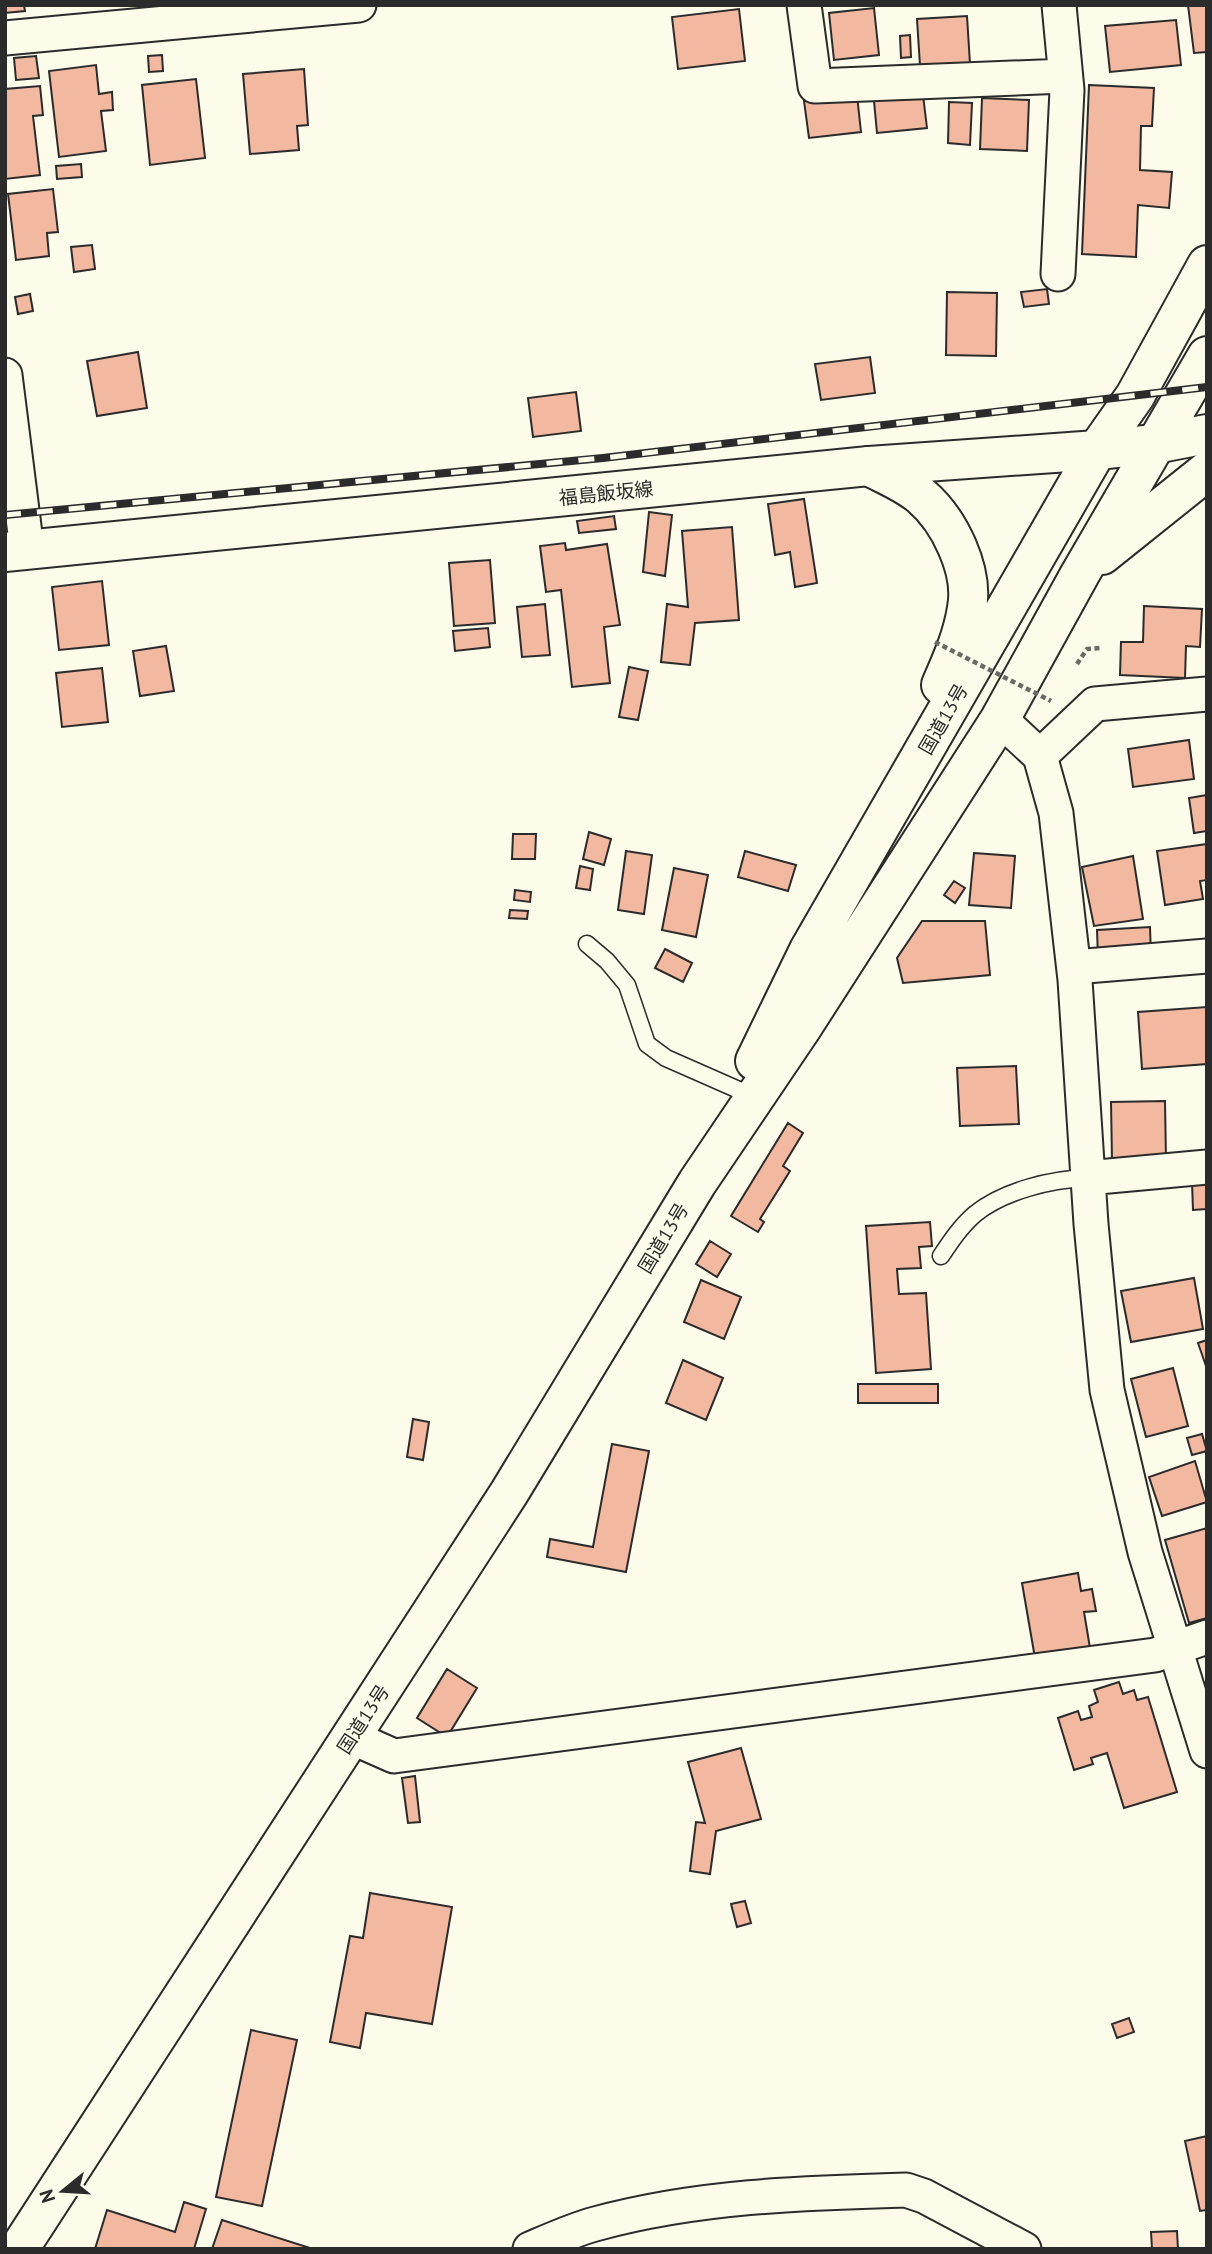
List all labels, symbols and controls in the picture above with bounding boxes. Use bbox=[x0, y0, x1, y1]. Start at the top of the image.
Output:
street label: 福島飯坂線 bbox=[557, 476, 655, 510]
street label: 国道13号 bbox=[913, 679, 973, 759]
street label: 国道13号 bbox=[633, 1199, 693, 1277]
street label: 国道13号 bbox=[332, 1680, 394, 1758]
north arrow bbox=[28, 2156, 98, 2226]
text: N bbox=[33, 2187, 60, 2206]

